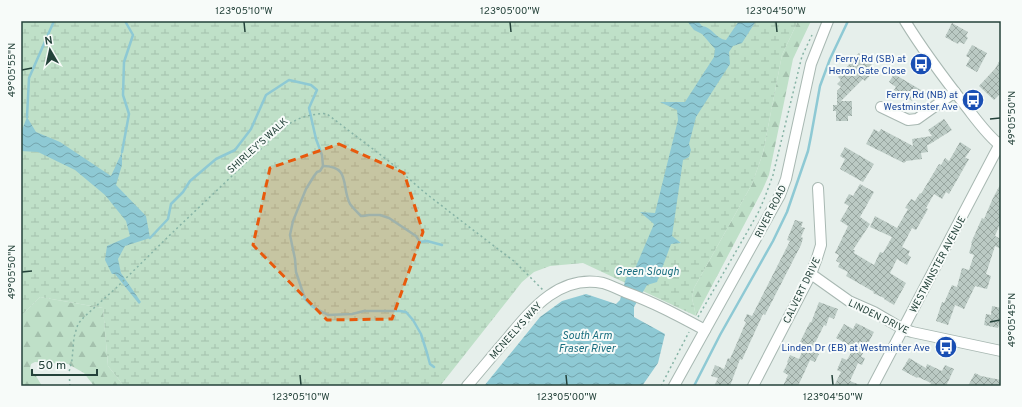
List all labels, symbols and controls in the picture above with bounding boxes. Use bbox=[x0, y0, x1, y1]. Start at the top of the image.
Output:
text: 123°05'10"W bbox=[215, 5, 273, 18]
text: 123°05'00"W bbox=[480, 5, 540, 18]
text: 123°04'50"W bbox=[746, 5, 806, 18]
north arrow bbox=[30, 30, 70, 70]
text: N bbox=[44, 34, 54, 49]
text: 49°05'55"N bbox=[6, 43, 19, 97]
bus stop icon: Ferry Rd (SB) at Heron Gate Close bbox=[908, 51, 934, 77]
place label: Ferry Rd (SB) at Heron Gate Close bbox=[828, 53, 906, 78]
bus stop icon: Ferry Rd (NB) at Westminster Ave bbox=[960, 87, 986, 113]
place label: Ferry Rd (NB) at Westminster Ave bbox=[884, 89, 958, 114]
text: 49°05'50"N bbox=[1006, 91, 1019, 145]
street label: SHIRLEY'S WALK bbox=[225, 115, 291, 177]
street label: RIVER ROAD bbox=[752, 183, 790, 240]
street label: WESTMINSTER AVENUE bbox=[907, 214, 969, 315]
text: 49°05'50"N bbox=[6, 245, 19, 299]
street label: CALVERT DRIVE bbox=[781, 255, 824, 326]
water label: Green Slough bbox=[615, 265, 679, 279]
text: 49°05'45"N bbox=[1006, 293, 1019, 347]
street label: LINDEN DRIVE bbox=[846, 297, 911, 338]
street label: MCNEELYS WAY bbox=[487, 299, 546, 362]
water label: South Arm Fraser River bbox=[558, 329, 616, 356]
bus stop icon: Linden Dr (EB) at Westminter Ave bbox=[933, 334, 959, 360]
place label: Linden Dr (EB) at Westminter Ave bbox=[782, 342, 930, 355]
scale bar bbox=[32, 351, 97, 377]
text: 50 m bbox=[38, 358, 66, 374]
text: 123°05'10"W bbox=[272, 391, 330, 404]
text: 123°05'00"W bbox=[537, 391, 597, 404]
text: 123°04'50"W bbox=[803, 391, 863, 404]

